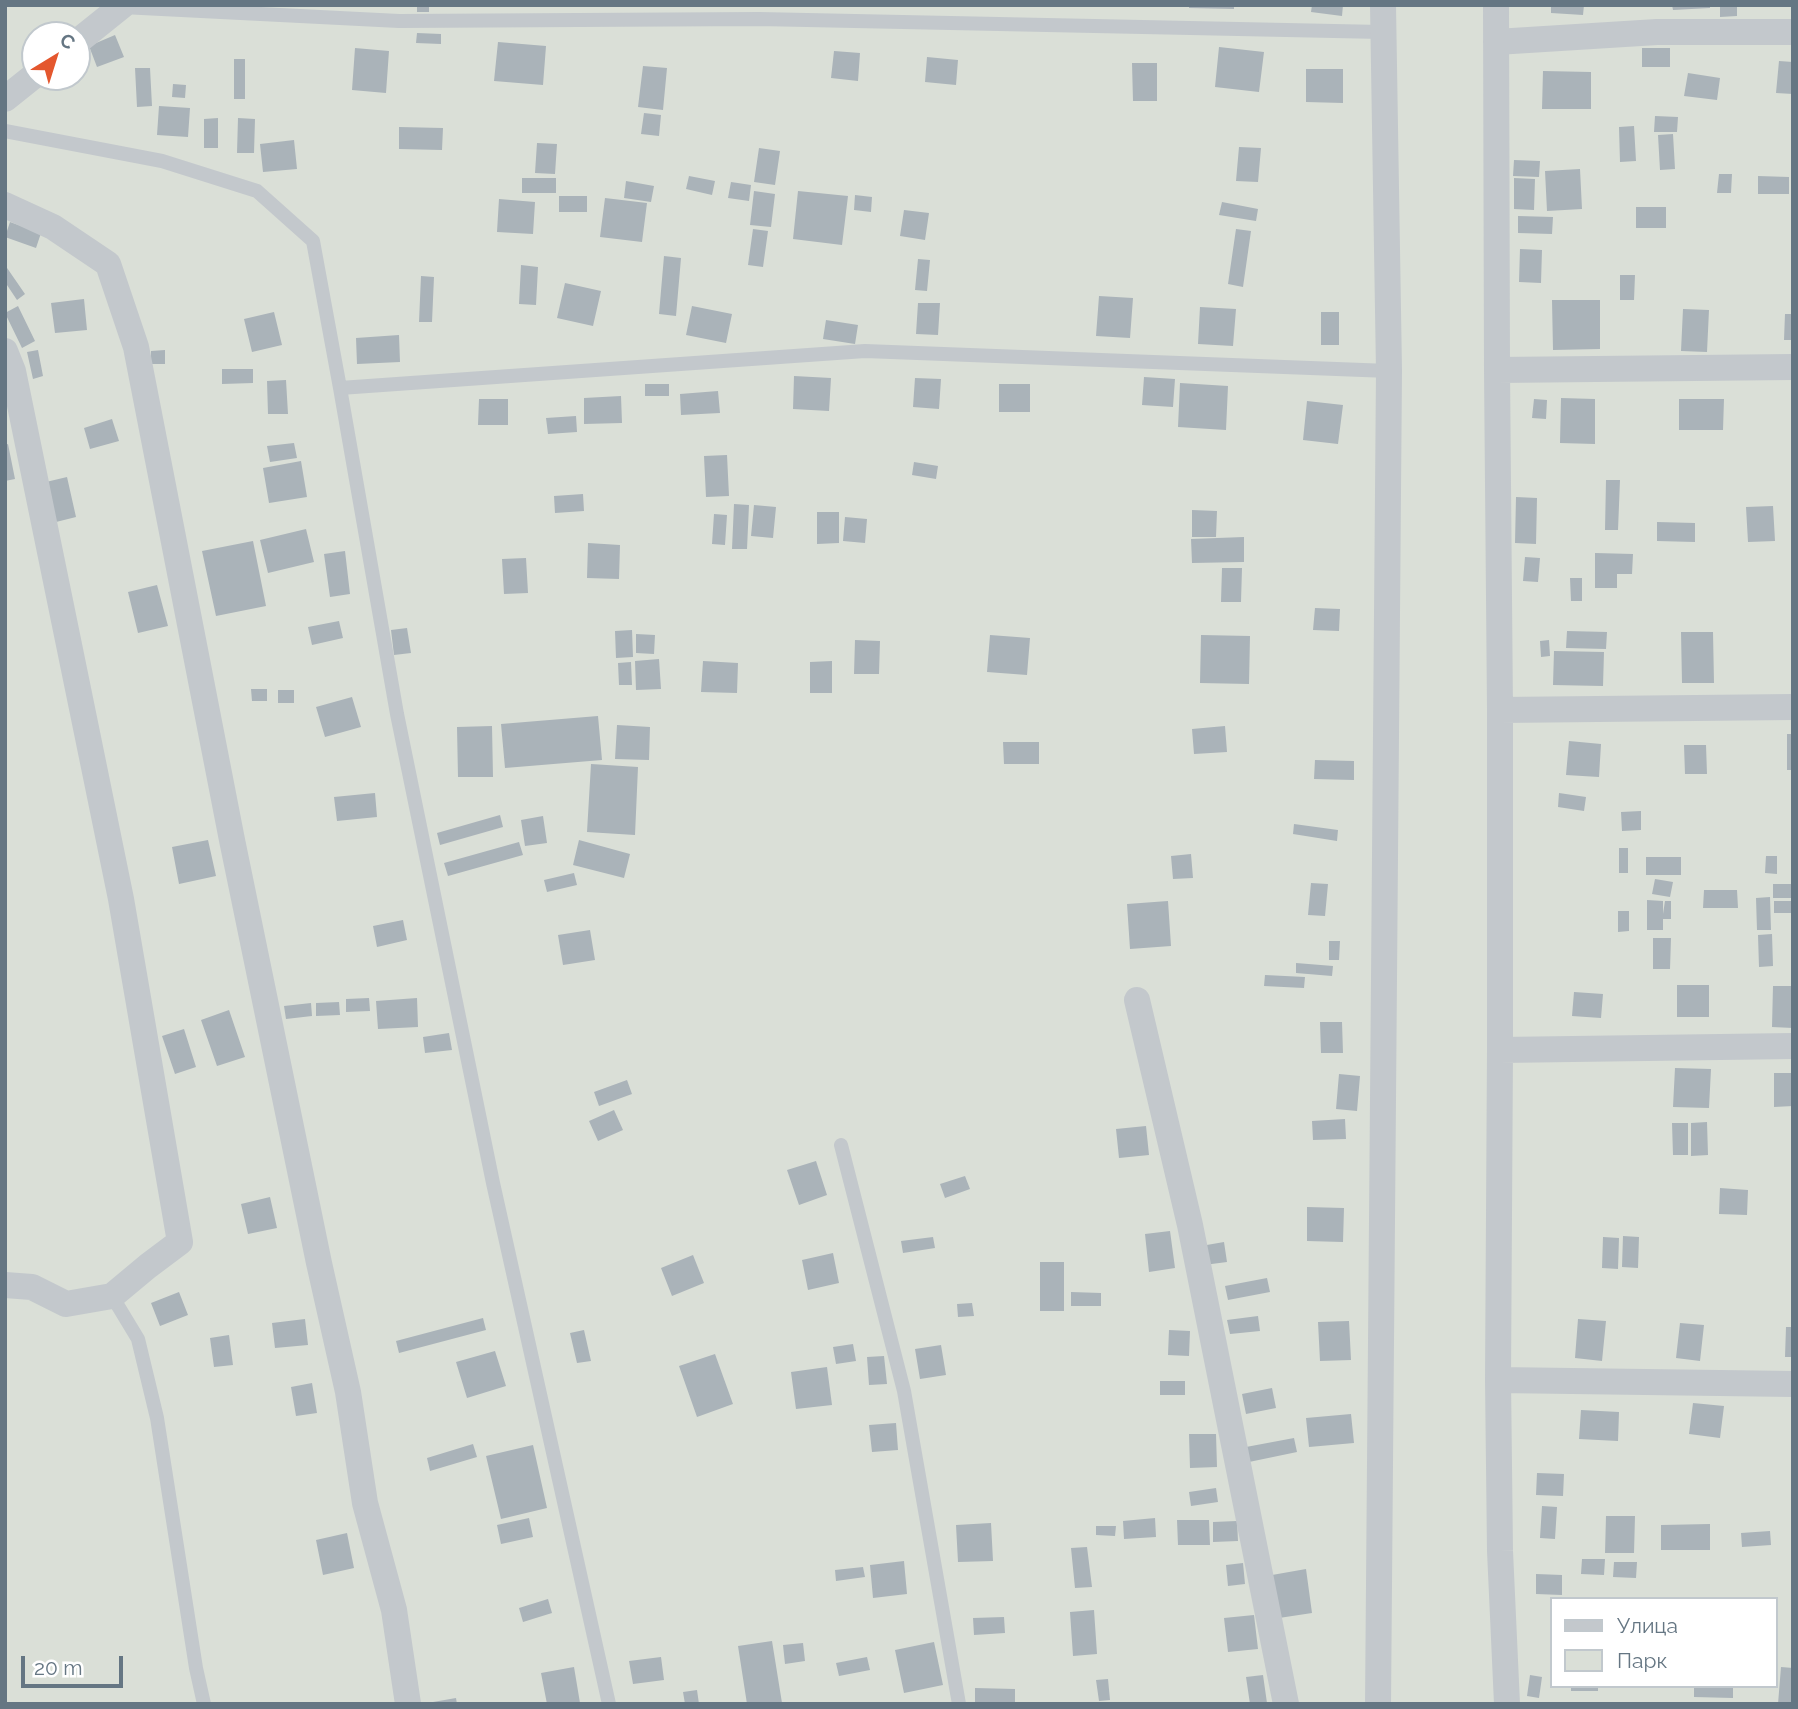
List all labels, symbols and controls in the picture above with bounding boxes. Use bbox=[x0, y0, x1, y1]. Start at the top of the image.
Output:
north arrow bbox=[21, 21, 91, 91]
text: С bbox=[56, 28, 80, 54]
legend bbox=[1549, 1597, 1777, 1688]
text: Улица bbox=[1617, 1613, 1678, 1638]
scale bar bbox=[24, 1642, 126, 1686]
text: Парк bbox=[1617, 1648, 1667, 1673]
text: 20 m bbox=[34, 1655, 82, 1680]

